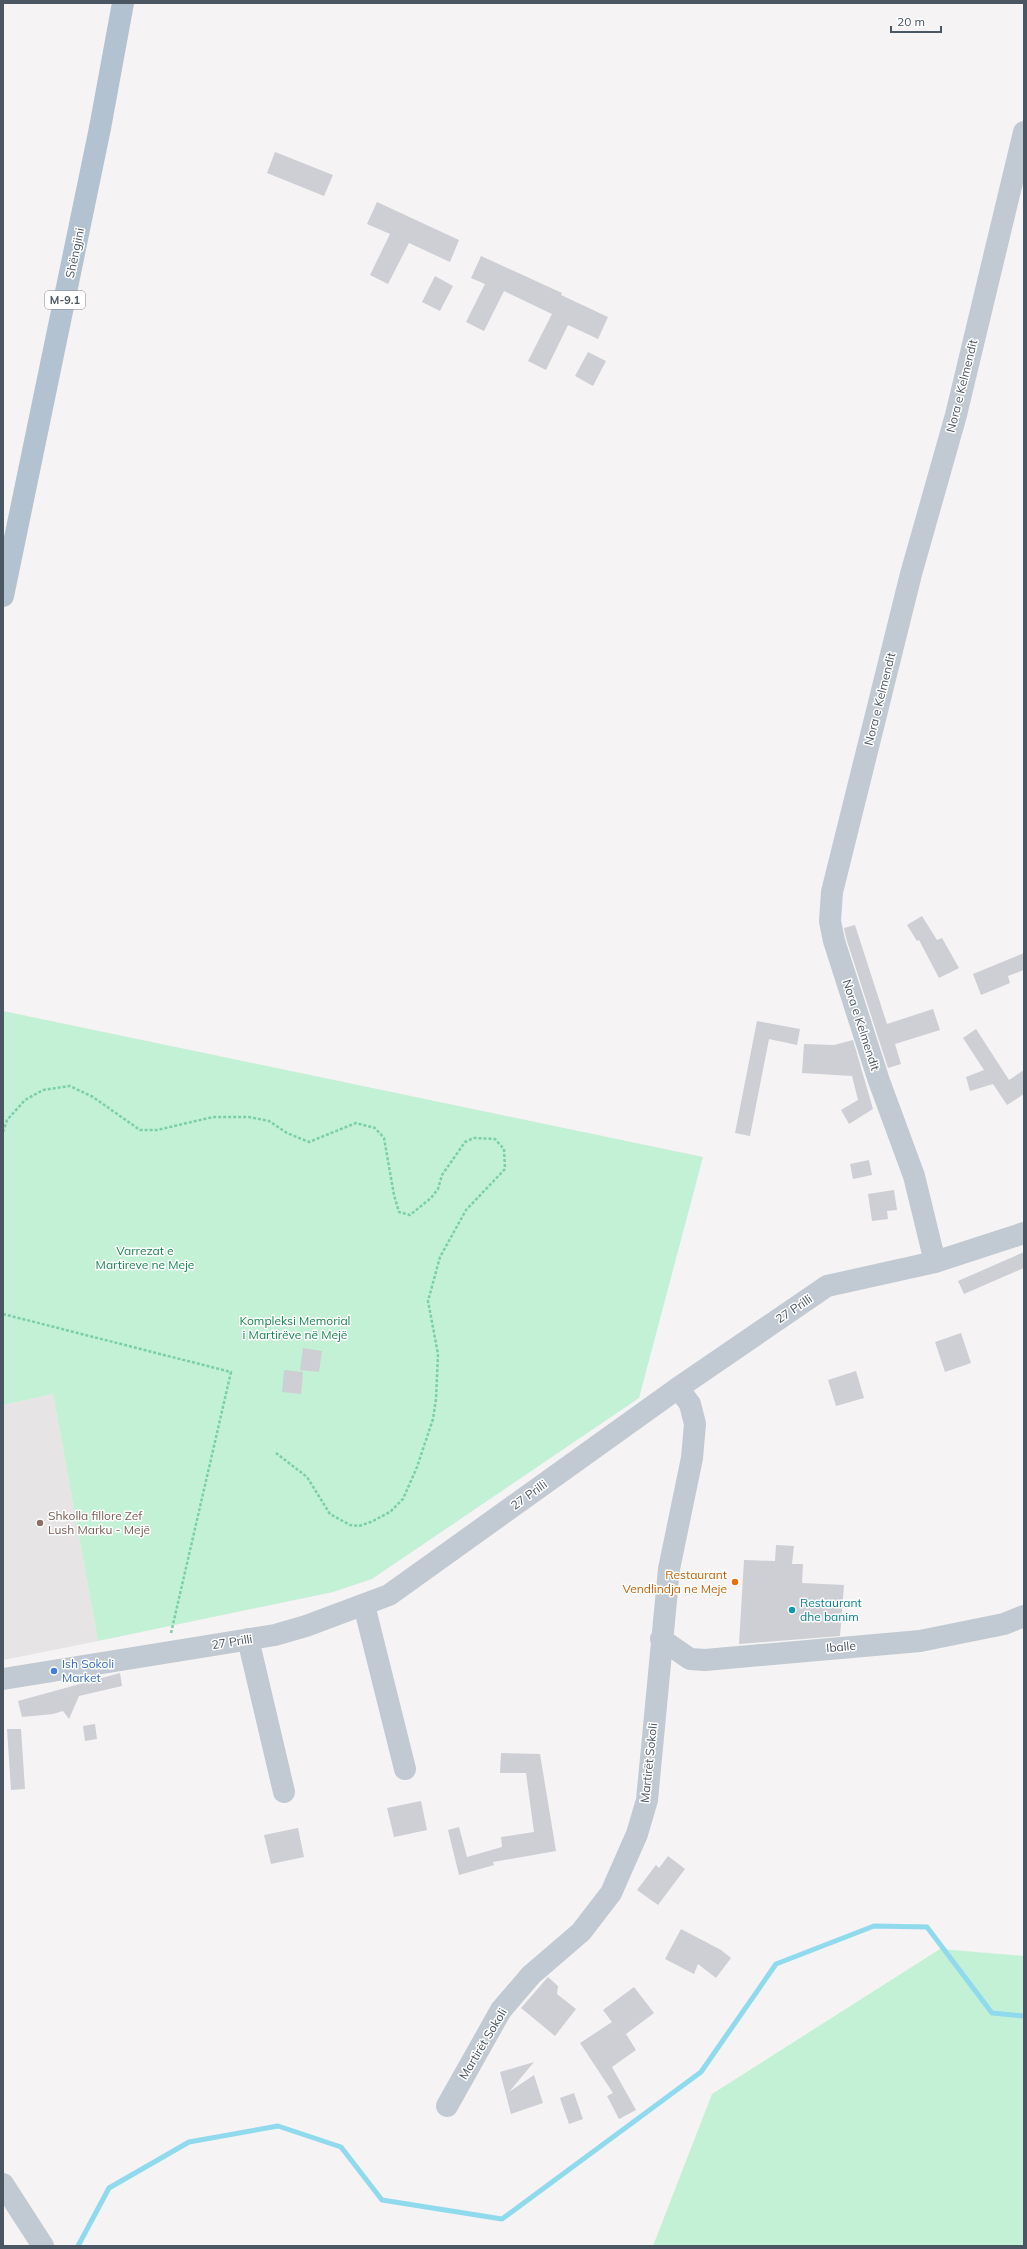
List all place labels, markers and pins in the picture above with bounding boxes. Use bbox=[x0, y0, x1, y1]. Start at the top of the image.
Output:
place label: Shkolla fillore Zef Lush Marku - Mejë bbox=[48, 1508, 150, 1537]
marker: Shkolla fillore Zef Lush Marku - Mejë bbox=[35, 1518, 45, 1528]
place label: Restaurant Vendlindja ne Meje bbox=[623, 1567, 727, 1596]
marker: Restaurant Vendlindja ne Meje bbox=[730, 1577, 740, 1587]
place label: Restaurant dhe banim bbox=[800, 1595, 862, 1624]
marker: Restaurant dhe banim bbox=[787, 1605, 797, 1615]
place label: Ish Sokoli Market bbox=[62, 1656, 114, 1685]
marker: Ish Sokoli Market bbox=[49, 1666, 59, 1676]

